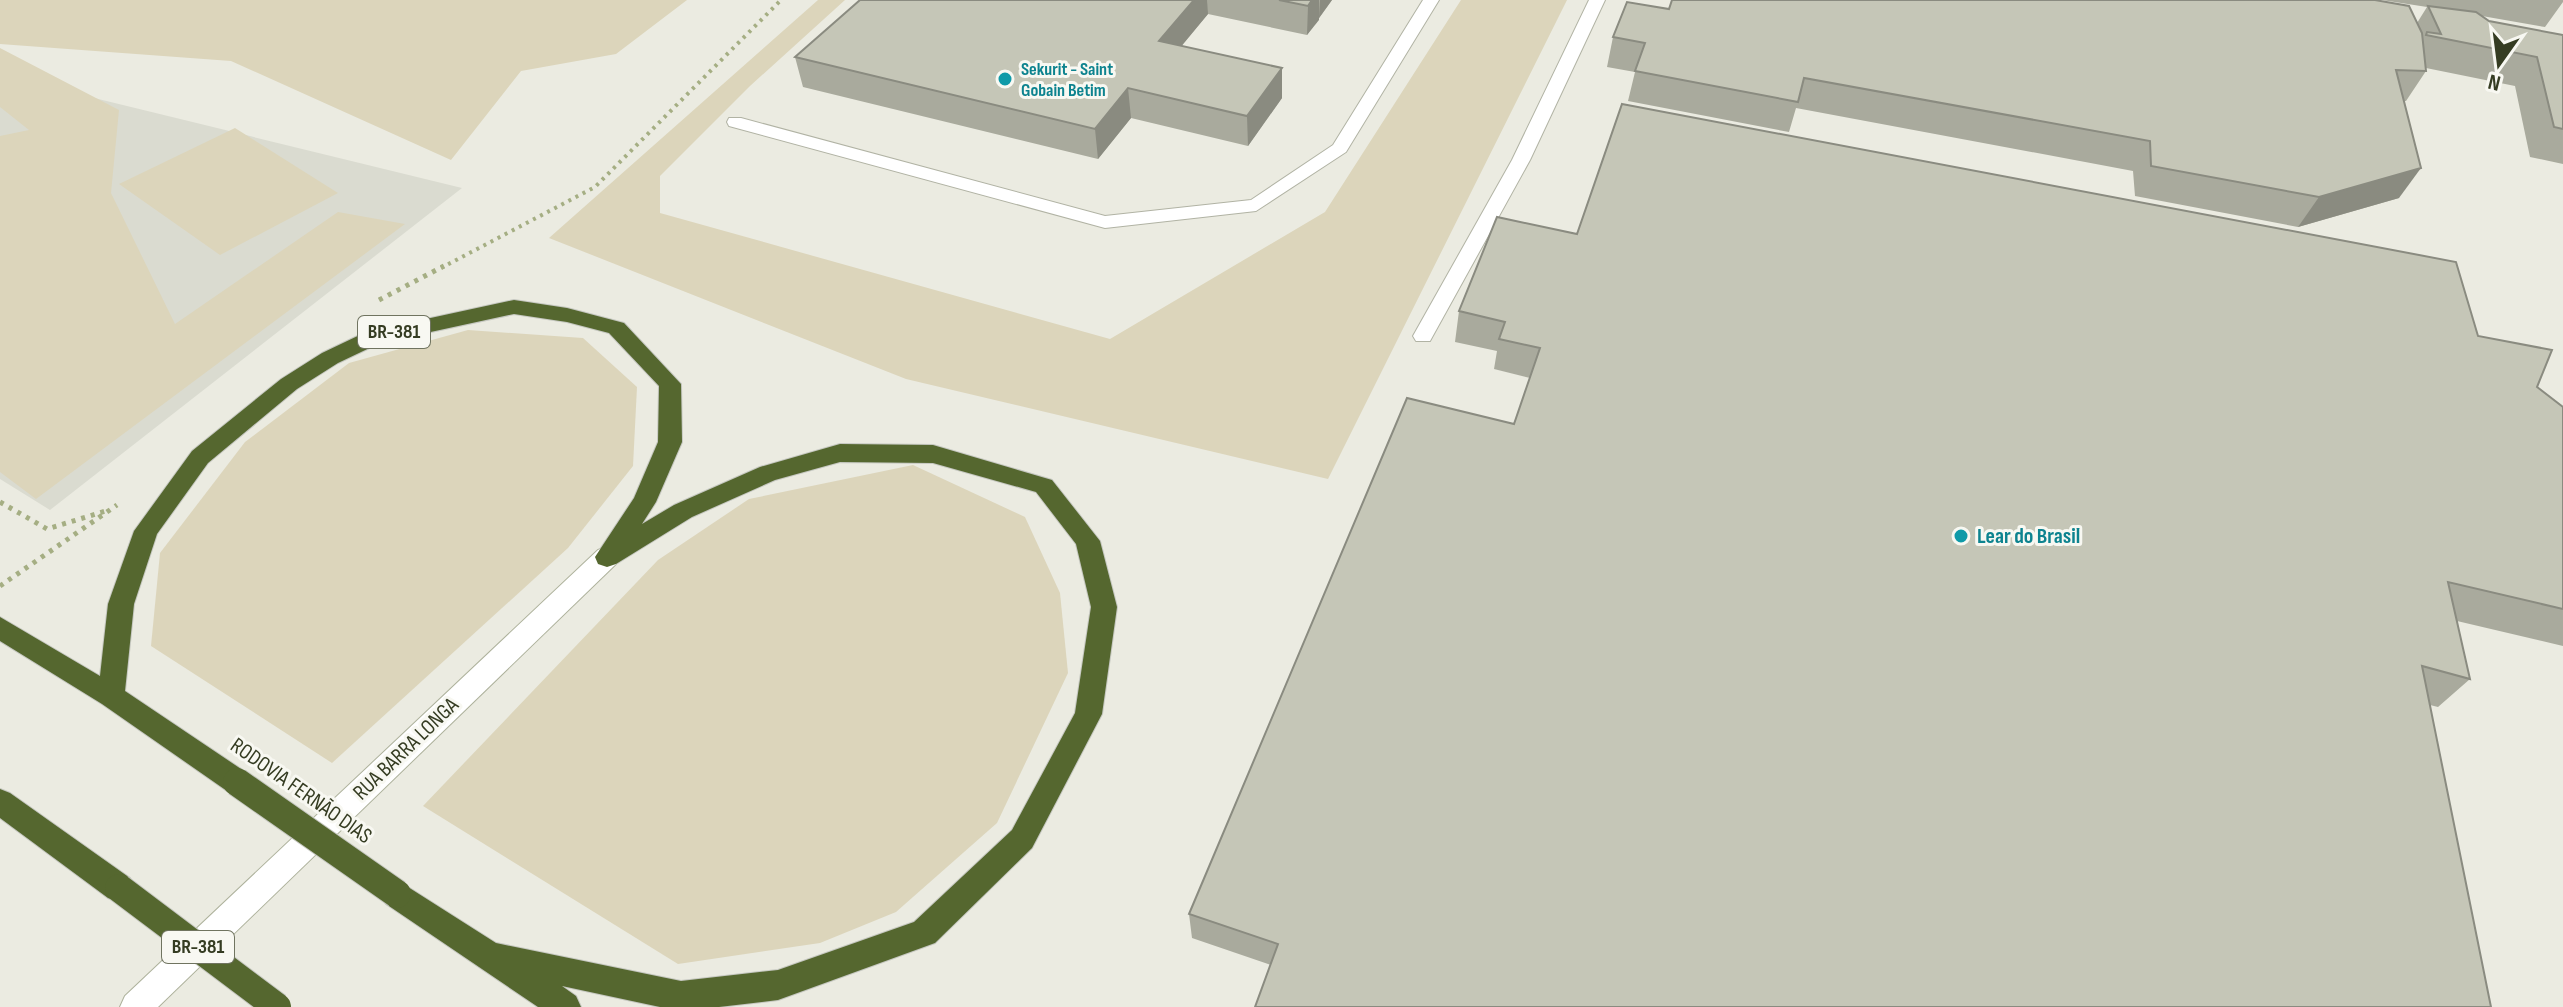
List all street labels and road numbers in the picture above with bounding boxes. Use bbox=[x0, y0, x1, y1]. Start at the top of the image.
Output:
road number: BR-381 bbox=[358, 316, 430, 348]
street label: RUA BARRA LONGA bbox=[348, 692, 465, 806]
street label: RODOVIA FERNÃO DIAS bbox=[225, 732, 377, 850]
road number: BR-381 bbox=[162, 931, 234, 963]

